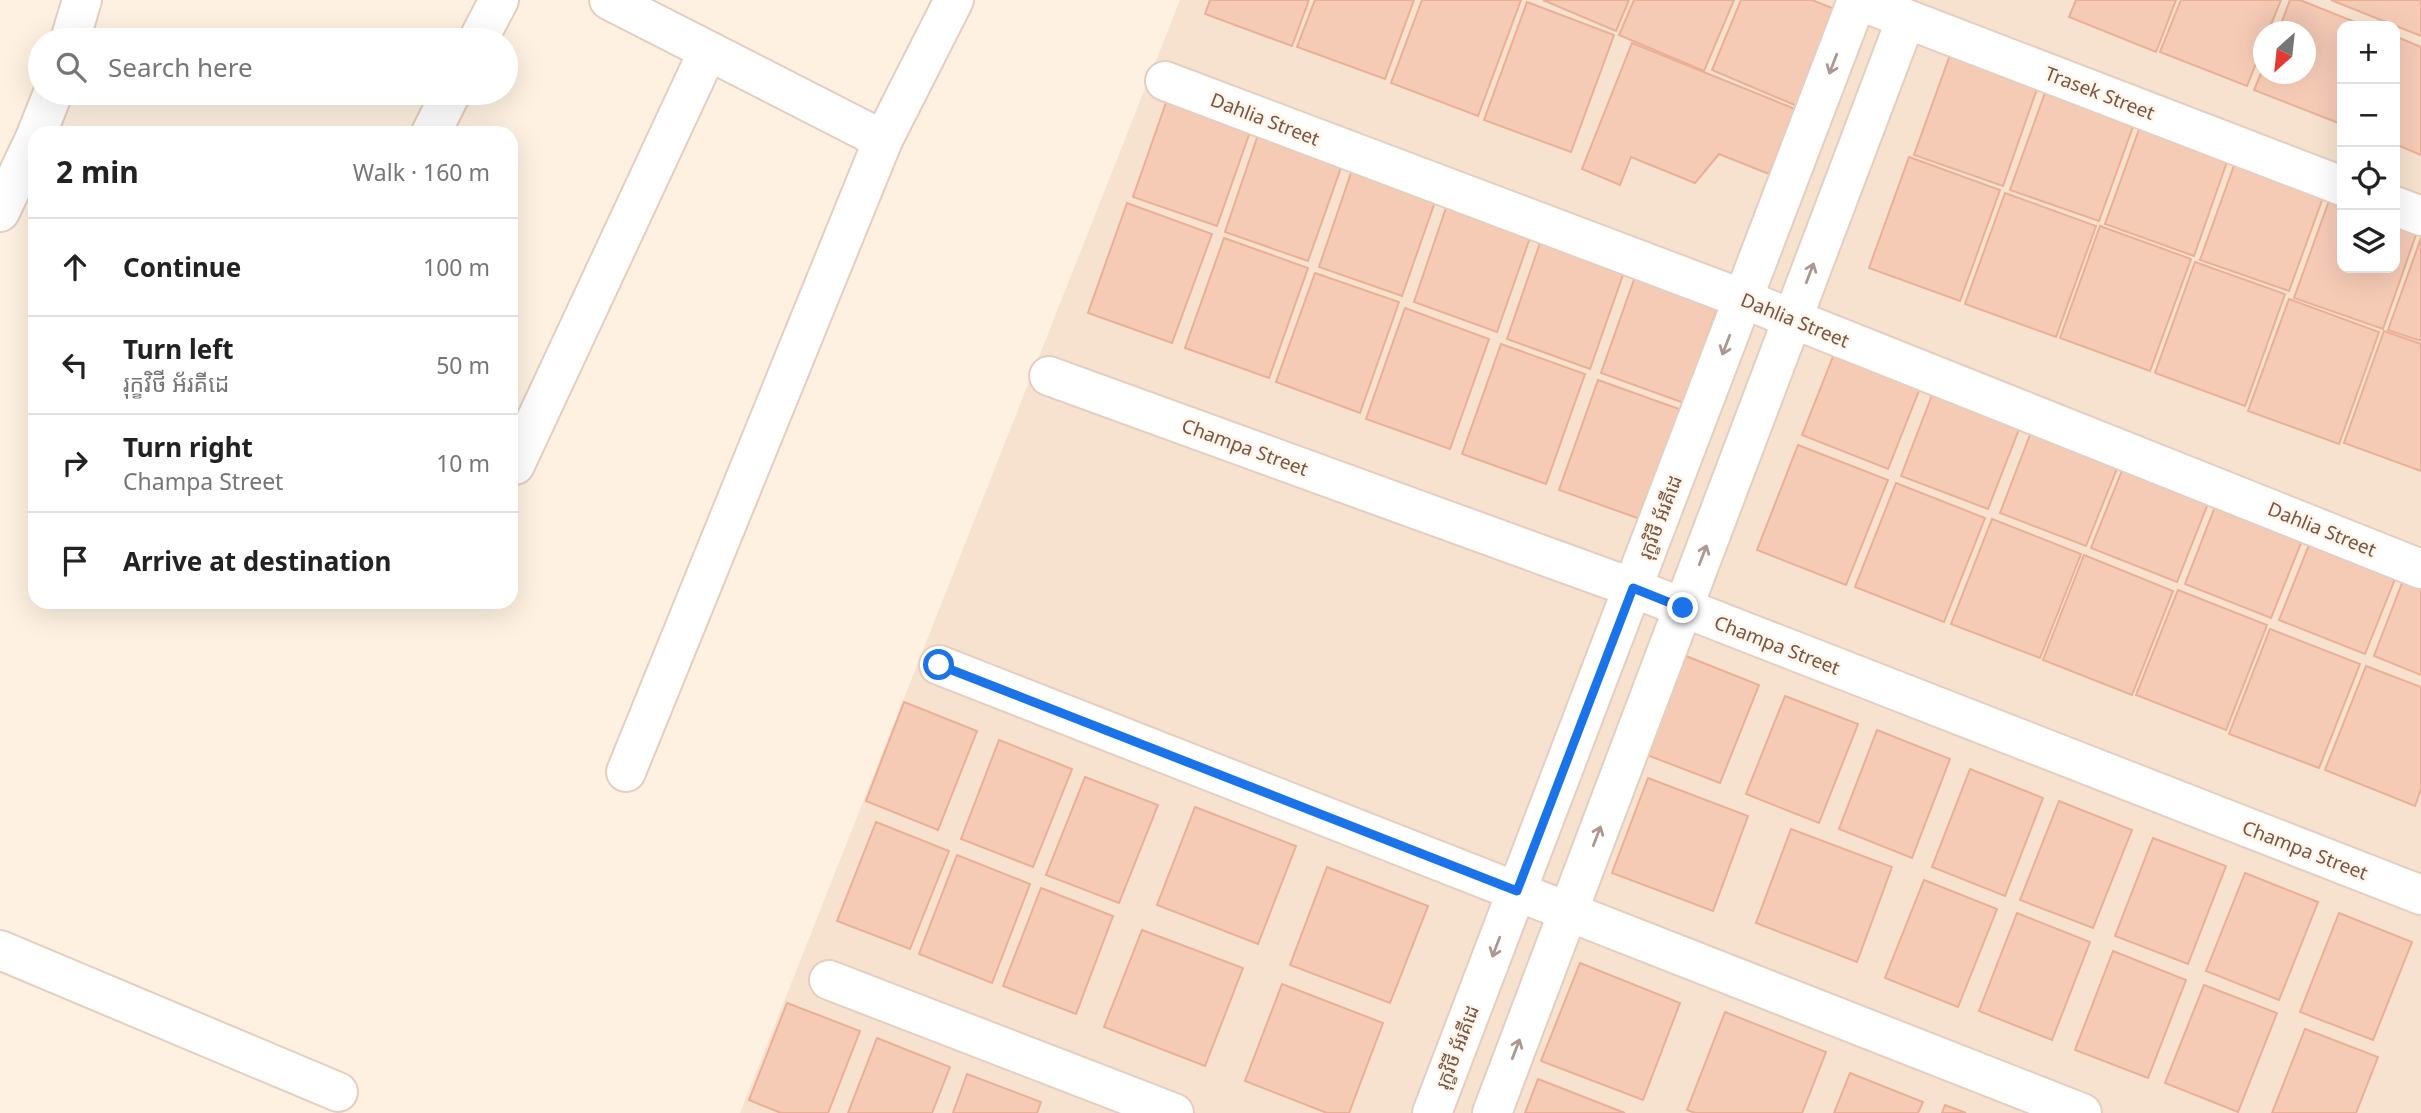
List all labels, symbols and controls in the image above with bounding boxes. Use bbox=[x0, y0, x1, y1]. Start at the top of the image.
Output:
north arrow bbox=[2253, 21, 2316, 84]
map controls bbox=[2337, 21, 2400, 273]
button: + bbox=[2337, 21, 2400, 84]
search box bbox=[28, 28, 518, 105]
icon: search bbox=[52, 48, 90, 86]
text: Search here bbox=[108, 49, 253, 85]
one-way arrow bbox=[1826, 52, 1838, 74]
street label: Trasek Street bbox=[2041, 60, 2159, 126]
button: − bbox=[2337, 84, 2400, 147]
street label: Dahlia Street bbox=[1207, 86, 1323, 152]
button: locate bbox=[2337, 147, 2400, 210]
text: 2 min bbox=[56, 151, 139, 192]
text: Walk · 160 m bbox=[353, 156, 490, 188]
button: layers bbox=[2337, 210, 2400, 273]
icon: ahead bbox=[56, 248, 94, 286]
text: Continue bbox=[123, 249, 241, 285]
text: 100 m bbox=[423, 251, 490, 283]
one-way arrow bbox=[1804, 263, 1817, 285]
street label: Dahlia Street bbox=[1737, 286, 1853, 354]
text: Turn left bbox=[123, 331, 234, 367]
one-way arrow bbox=[1718, 334, 1731, 355]
icon: left bbox=[56, 346, 94, 384]
text: 50 m bbox=[436, 349, 490, 381]
text: រុក្ខវិថី អ័រគីដេ bbox=[123, 367, 229, 399]
street label: Champa Street bbox=[1178, 412, 1312, 482]
text: Turn right bbox=[123, 429, 253, 465]
icon: right bbox=[56, 444, 94, 482]
text: 10 m bbox=[436, 447, 490, 479]
text: Champa Street bbox=[123, 465, 283, 497]
street label: រុក្ខវិថី អ័រគីដេ bbox=[1632, 471, 1688, 563]
street label: Dahlia Street bbox=[2264, 495, 2380, 563]
icon: arrive bbox=[56, 542, 94, 580]
text: Arrive at destination bbox=[123, 543, 392, 579]
one-way arrow bbox=[1698, 544, 1711, 566]
route end bbox=[1667, 592, 1698, 623]
street label: Champa Street bbox=[1710, 609, 1844, 681]
route start bbox=[923, 649, 954, 680]
street label: Champa Street bbox=[2238, 814, 2372, 886]
one-way arrow bbox=[1591, 826, 1604, 848]
one-way arrow bbox=[1488, 935, 1501, 957]
street label: រុក្ខវិថី អ័រគីដេ bbox=[1429, 1001, 1485, 1093]
one-way arrow bbox=[1511, 1039, 1523, 1061]

